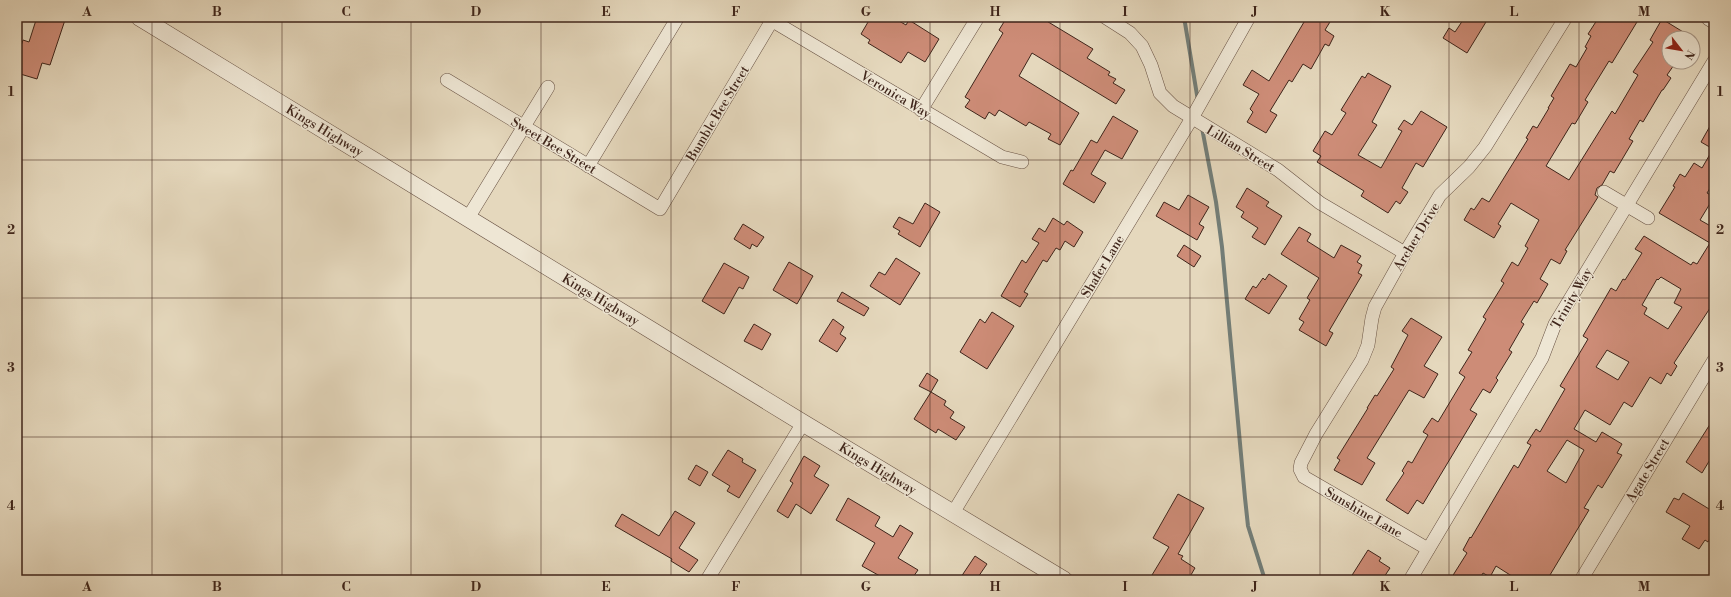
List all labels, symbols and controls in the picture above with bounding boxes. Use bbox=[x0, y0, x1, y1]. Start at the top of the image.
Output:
text: A bbox=[81, 4, 92, 20]
text: B bbox=[212, 4, 222, 20]
text: C bbox=[341, 4, 351, 20]
text: D bbox=[471, 4, 481, 20]
text: E bbox=[601, 4, 611, 20]
text: F bbox=[731, 4, 741, 20]
text: G bbox=[861, 4, 872, 20]
text: H bbox=[990, 4, 1001, 20]
text: I bbox=[1122, 4, 1128, 20]
text: J bbox=[1250, 4, 1258, 20]
text: K bbox=[1380, 4, 1391, 20]
text: L bbox=[1510, 4, 1519, 20]
text: M bbox=[1638, 4, 1650, 20]
north arrow bbox=[1661, 30, 1701, 70]
text: N bbox=[1680, 47, 1697, 62]
street label: Bumble Bee Street bbox=[682, 62, 753, 165]
street label: Veronica Way bbox=[857, 67, 934, 122]
text: 1 bbox=[8, 84, 15, 100]
text: 1 bbox=[1717, 84, 1724, 100]
street label: Kings Highway bbox=[283, 101, 367, 161]
street label: Sweet Bee Street bbox=[508, 114, 599, 178]
street label: Lillian Street bbox=[1203, 122, 1278, 176]
street label: Archer Drive bbox=[1390, 199, 1444, 274]
text: 2 bbox=[7, 222, 15, 238]
text: 2 bbox=[1716, 222, 1724, 238]
street label: Shafer Lane bbox=[1078, 232, 1128, 301]
street label: Trinity Way bbox=[1548, 264, 1596, 332]
street label: Kings Highway bbox=[559, 270, 643, 330]
text: 3 bbox=[7, 360, 15, 376]
text: 3 bbox=[1716, 360, 1724, 376]
street label: Agate Street bbox=[1622, 435, 1673, 506]
street label: Kings Highway bbox=[836, 439, 920, 499]
street label: Sunshine Lane bbox=[1322, 484, 1405, 542]
text: 4 bbox=[7, 498, 16, 514]
text: 4 bbox=[1716, 498, 1725, 514]
text: A bbox=[81, 579, 92, 595]
text: B bbox=[212, 579, 222, 595]
text: C bbox=[341, 579, 351, 595]
text: D bbox=[471, 579, 481, 595]
text: E bbox=[601, 579, 611, 595]
text: F bbox=[731, 579, 741, 595]
text: G bbox=[861, 579, 872, 595]
text: H bbox=[990, 579, 1001, 595]
text: I bbox=[1122, 579, 1128, 595]
text: J bbox=[1250, 579, 1258, 595]
text: K bbox=[1380, 579, 1391, 595]
text: L bbox=[1510, 579, 1519, 595]
text: M bbox=[1638, 579, 1650, 595]

